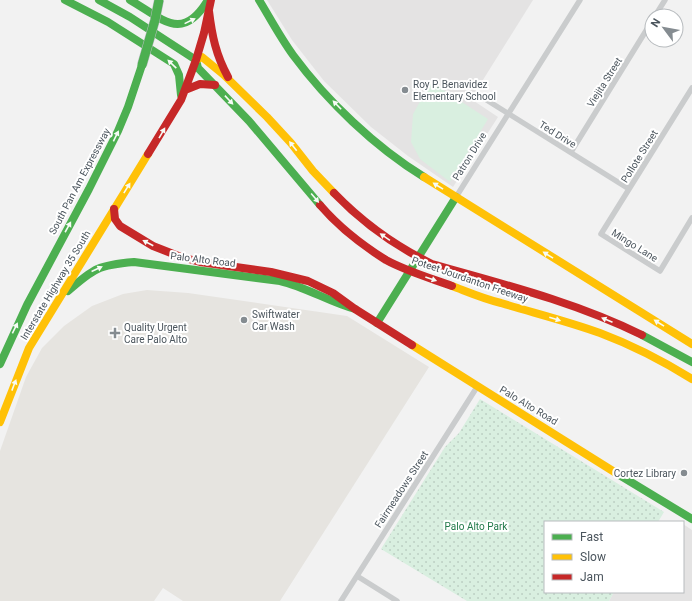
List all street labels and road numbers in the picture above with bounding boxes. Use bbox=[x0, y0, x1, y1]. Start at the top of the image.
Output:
street label: Viejita Street bbox=[585, 55, 624, 109]
street label: Ted Drive bbox=[537, 119, 578, 150]
street label: South Pan Am Expressway bbox=[47, 126, 112, 236]
street label: Pollote Street bbox=[619, 128, 660, 185]
street label: Patron Drive bbox=[450, 130, 489, 182]
street label: Mingo Lane bbox=[610, 227, 660, 264]
street label: Interstate Highway 35 South bbox=[18, 229, 92, 342]
street label: Palo Alto Road bbox=[170, 250, 236, 269]
street label: Poteet Jourdanton Freeway bbox=[410, 254, 530, 305]
street label: Palo Alto Road bbox=[498, 384, 560, 427]
street label: Fairmeadows Street bbox=[373, 449, 430, 530]

